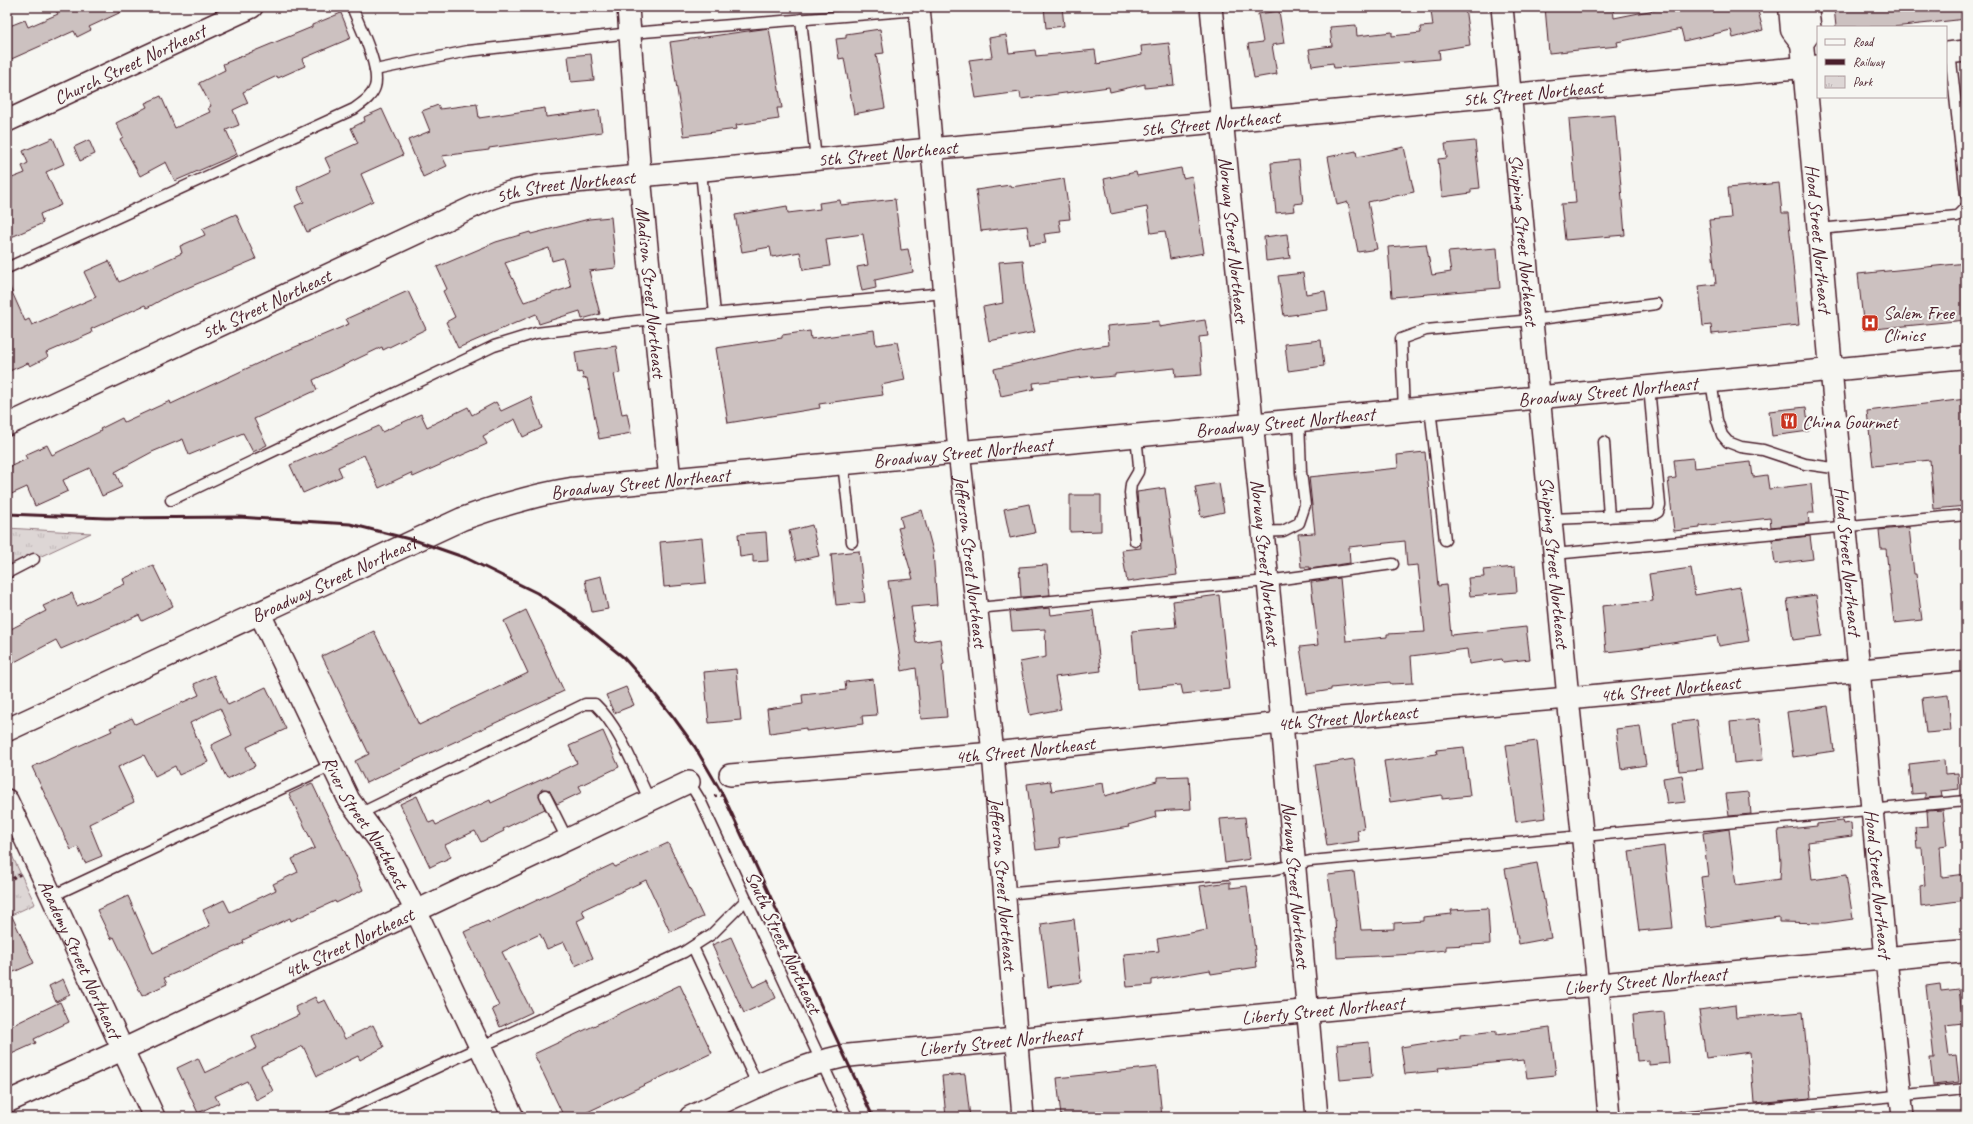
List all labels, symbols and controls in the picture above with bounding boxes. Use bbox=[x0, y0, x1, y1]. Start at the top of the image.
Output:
street label: Church Street Northeast bbox=[50, 18, 212, 111]
legend bbox=[1817, 26, 1947, 98]
text: Road bbox=[1853, 34, 1875, 50]
text: Railway bbox=[1853, 54, 1885, 70]
text: Park bbox=[1853, 74, 1874, 90]
street label: 5th Street Northeast bbox=[1462, 75, 1605, 112]
street label: 5th Street Northeast bbox=[1139, 105, 1283, 142]
street label: 5th Street Northeast bbox=[816, 135, 960, 172]
street label: Shipping Street Northeast bbox=[1503, 153, 1544, 328]
street label: Norway Street Northeast bbox=[1213, 156, 1253, 326]
street label: Hood Street Northeast bbox=[1800, 163, 1837, 317]
street label: 5th Street Northeast bbox=[493, 165, 637, 209]
street label: Madison Street Northeast bbox=[630, 205, 671, 381]
street label: 5th Street Northeast bbox=[198, 263, 337, 345]
place label: Salem Free Clinics bbox=[1883, 301, 1956, 347]
hospital icon: Salem Free Clinics bbox=[1860, 313, 1880, 333]
street label: Broadway Street Northeast bbox=[1517, 371, 1701, 412]
street label: Broadway Street Northeast bbox=[1195, 402, 1378, 443]
place label: China Gourmet bbox=[1802, 410, 1899, 434]
restaurant icon: China Gourmet bbox=[1779, 411, 1799, 431]
street label: Broadway Street Northeast bbox=[872, 432, 1056, 473]
street label: Broadway Street Northeast bbox=[549, 463, 733, 505]
street label: Jefferson Street Northeast bbox=[949, 473, 992, 651]
street label: Shipping Street Northeast bbox=[1534, 476, 1574, 651]
street label: Norway Street Northeast bbox=[1245, 478, 1285, 648]
street label: Hood Street Northeast bbox=[1829, 486, 1867, 639]
street label: Broadway Street Northeast bbox=[248, 530, 423, 628]
street label: 4th Street Northeast bbox=[1599, 670, 1743, 708]
street label: 4th Street Northeast bbox=[1276, 700, 1420, 736]
street label: 4th Street Northeast bbox=[954, 731, 1098, 769]
street label: River Street Northeast bbox=[317, 752, 414, 895]
street label: Jefferson Street Northeast bbox=[984, 796, 1022, 973]
street label: Norway Street Northeast bbox=[1276, 801, 1315, 971]
street label: Hood Street Northeast bbox=[1859, 808, 1897, 962]
street label: South Street Northeast bbox=[740, 867, 827, 1019]
street label: Academy Street Northeast bbox=[33, 876, 128, 1045]
street label: 4th Street Northeast bbox=[281, 902, 419, 985]
street label: Liberty Street Northeast bbox=[1563, 962, 1730, 1001]
street label: Liberty Street Northeast bbox=[1241, 991, 1408, 1030]
street label: Liberty Street Northeast bbox=[918, 1022, 1085, 1062]

